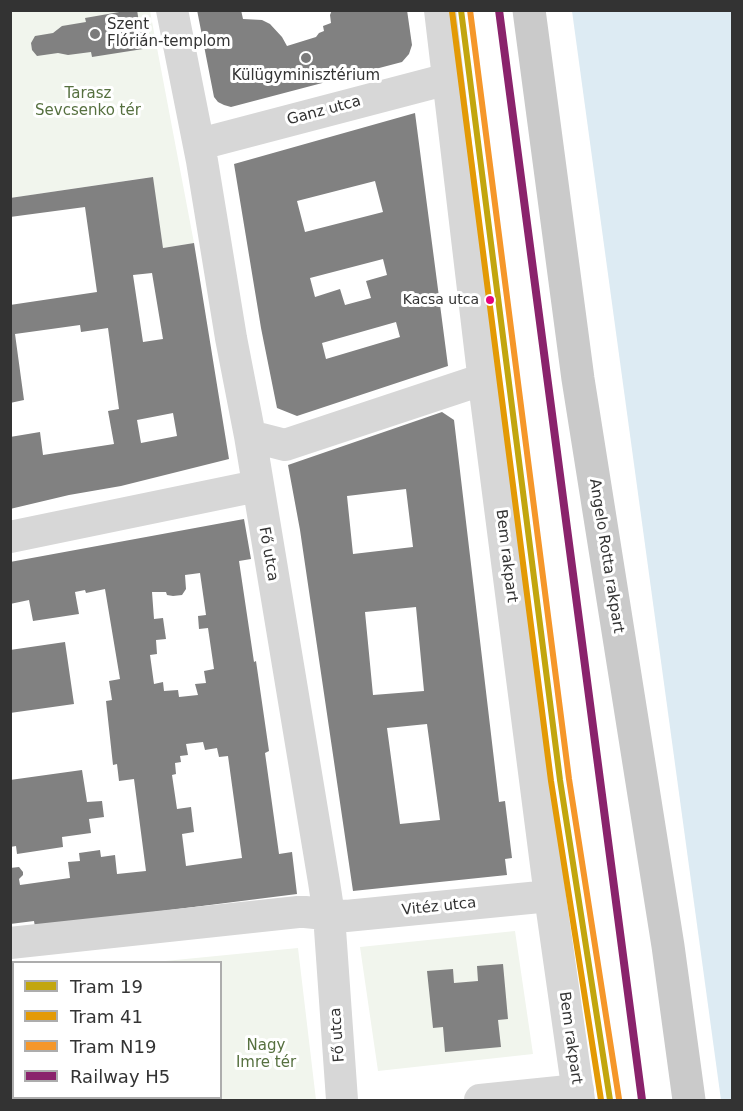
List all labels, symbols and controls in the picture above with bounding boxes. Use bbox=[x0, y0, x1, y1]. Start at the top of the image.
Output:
place label: Szent Flórián-templom bbox=[107, 16, 231, 51]
marker: Szent Flórián-templom bbox=[88, 27, 102, 41]
marker: Külügyminisztérium bbox=[299, 51, 313, 65]
place label: Külügyminisztérium bbox=[232, 67, 380, 85]
park label: Tarasz Sevcsenko tér bbox=[35, 85, 141, 120]
street label: Ganz utca bbox=[285, 92, 363, 130]
place label: Kacsa utca bbox=[403, 292, 479, 308]
marker: Kacsa utca bbox=[484, 294, 496, 306]
street label: Angelo Rotta rakpart bbox=[585, 478, 627, 634]
street label: Bem rakpart bbox=[491, 508, 521, 604]
street label: Fő utca bbox=[254, 525, 282, 583]
street label: Vitéz utca bbox=[401, 894, 477, 920]
legend bbox=[12, 961, 222, 1099]
text: Tram 19 bbox=[70, 976, 143, 997]
street label: Bem rakpart bbox=[555, 990, 585, 1086]
text: Tram 41 bbox=[70, 1006, 143, 1027]
street label: Fő utca bbox=[327, 1007, 349, 1063]
text: Tram N19 bbox=[70, 1036, 156, 1057]
park label: Nagy Imre tér bbox=[236, 1037, 296, 1072]
text: Railway H5 bbox=[70, 1066, 170, 1087]

